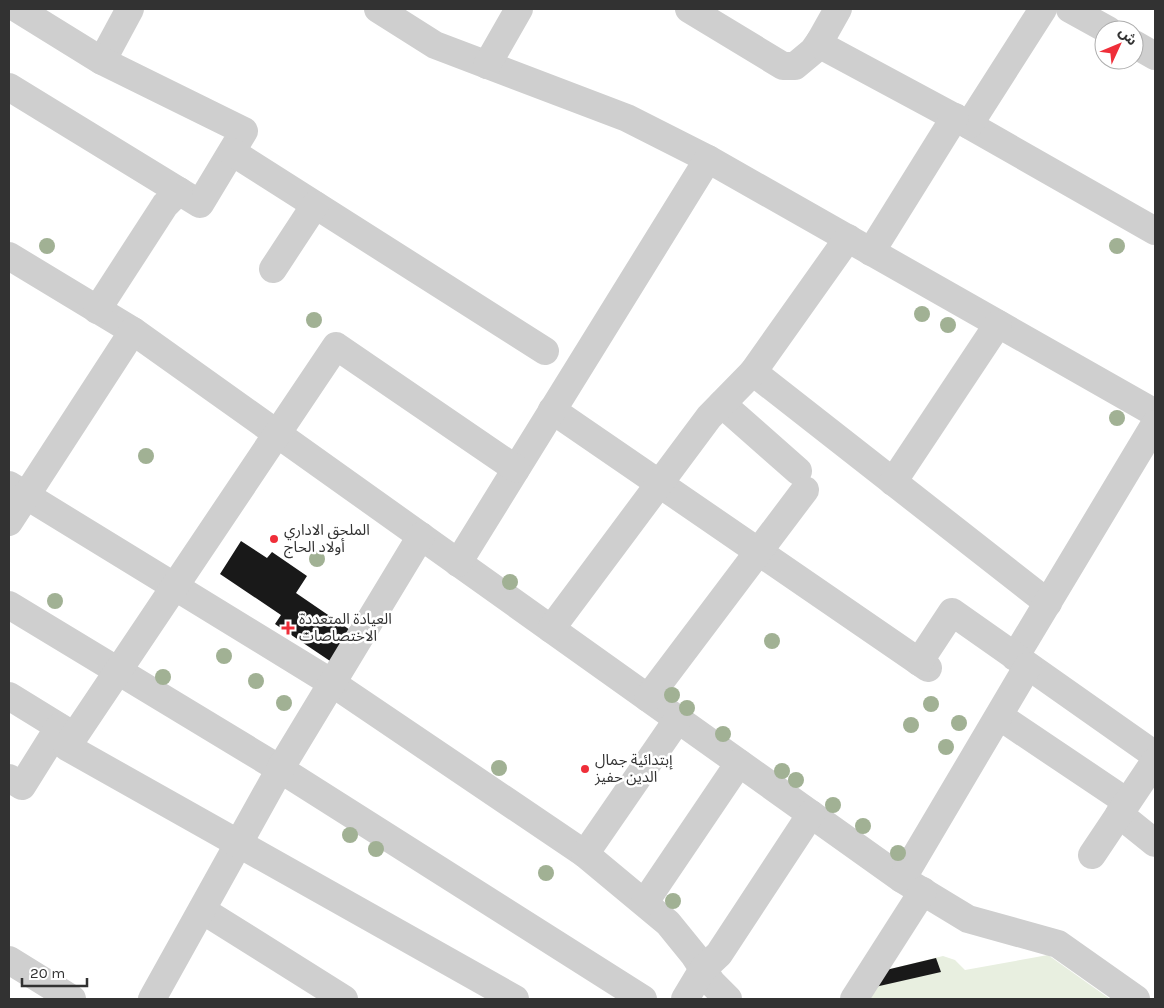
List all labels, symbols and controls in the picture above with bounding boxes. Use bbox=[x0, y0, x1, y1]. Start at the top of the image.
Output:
north arrow bbox=[1094, 20, 1144, 70]
text: ش bbox=[1115, 24, 1141, 49]
place label: الملحق الاداري أولاد الحاج bbox=[284, 521, 370, 559]
marker: الملحق الاداري أولاد الحاج bbox=[268, 533, 280, 545]
place label: العيادة المتعددة الاختصاصات bbox=[299, 610, 392, 645]
marker: العيادة المتعددة الاختصاصات bbox=[281, 621, 295, 635]
place label: إبتدائية جمال الدين حفيز bbox=[594, 751, 673, 786]
marker: إبتدائية جمال الدين حفيز bbox=[579, 763, 591, 775]
scale bar bbox=[22, 956, 88, 988]
text: 20 m bbox=[30, 964, 65, 982]

